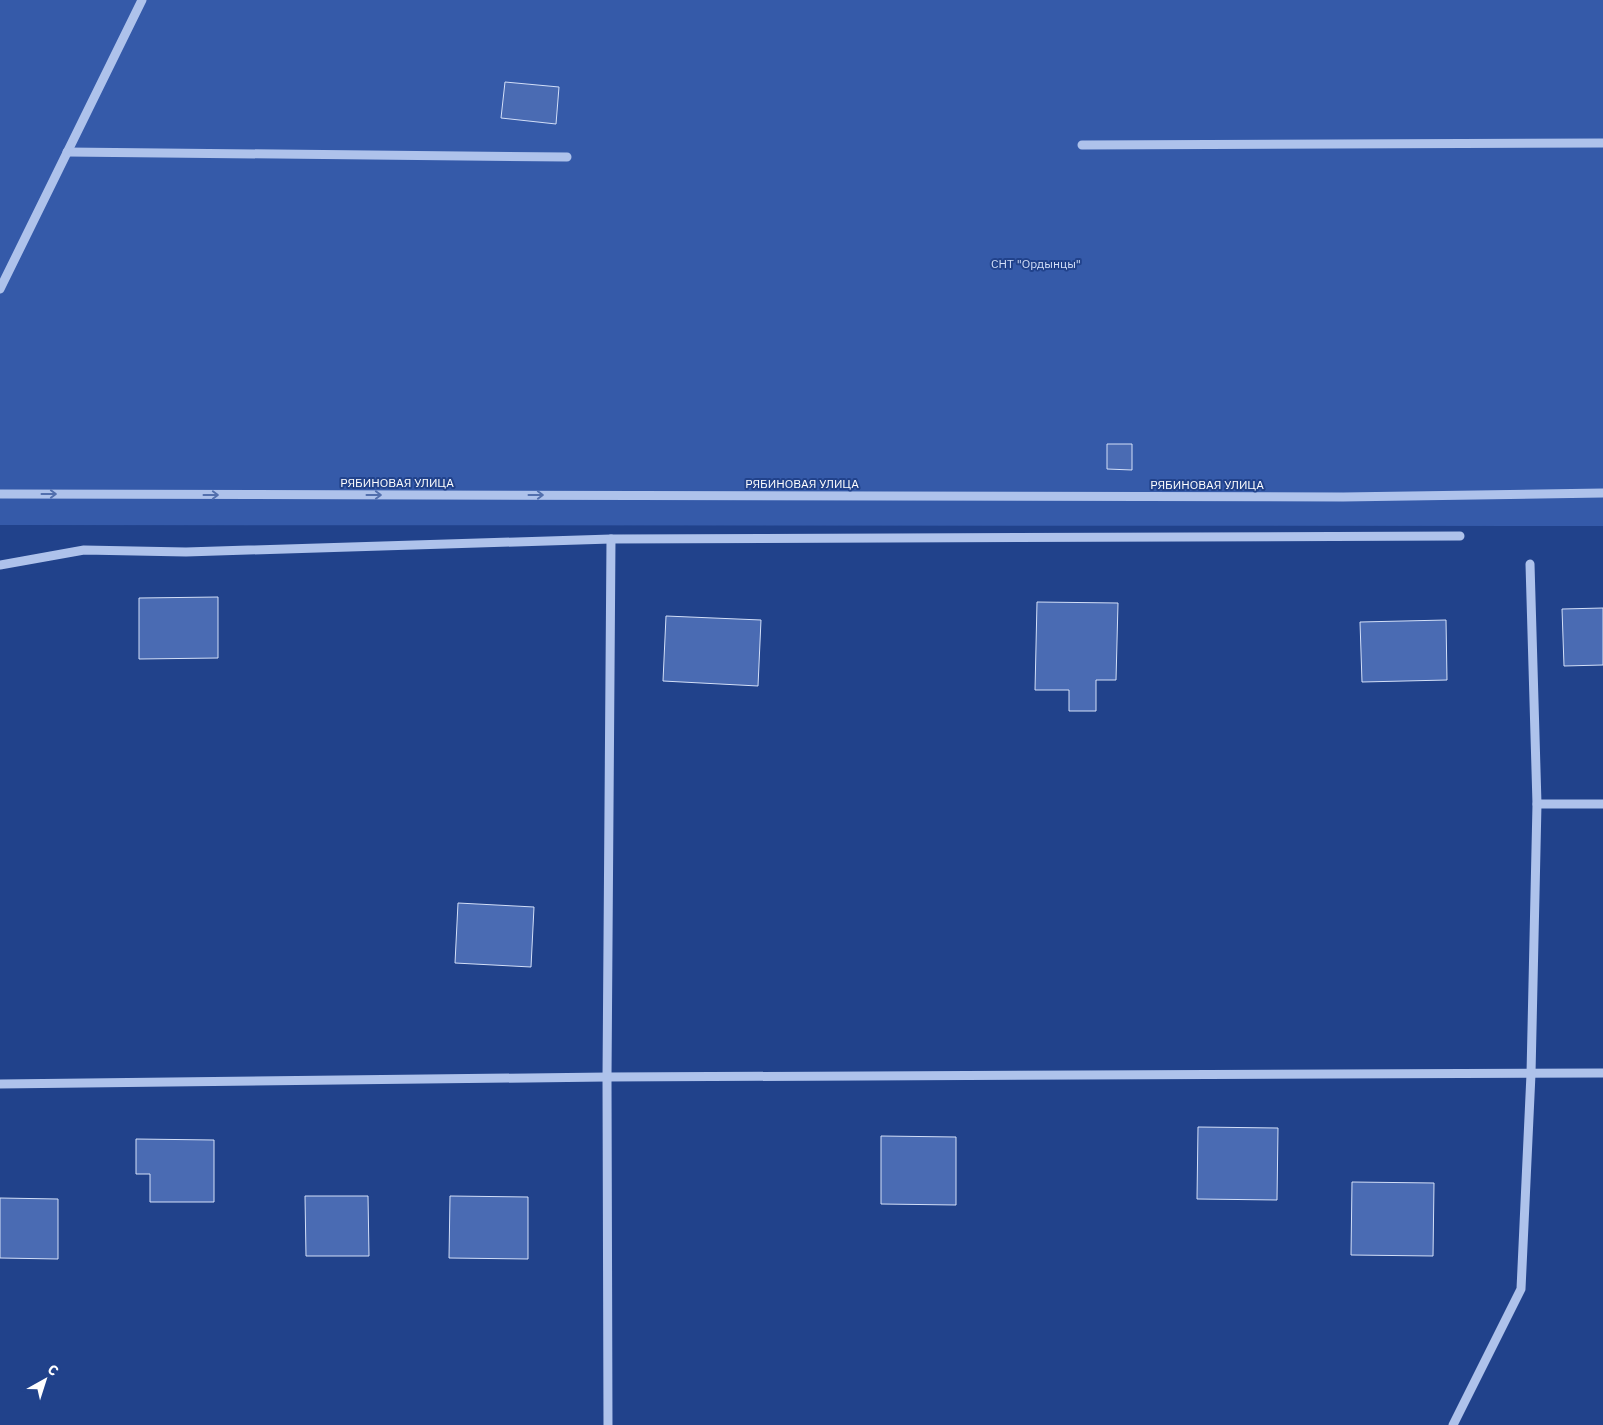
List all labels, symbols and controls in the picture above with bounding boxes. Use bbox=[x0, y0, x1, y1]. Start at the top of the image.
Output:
park label: СНТ "Ордынцы" bbox=[991, 256, 1081, 271]
street label: РЯБИНОВАЯ УЛИЦА bbox=[340, 475, 454, 490]
street label: РЯБИНОВАЯ УЛИЦА bbox=[745, 476, 859, 491]
street label: РЯБИНОВАЯ УЛИЦА bbox=[1150, 477, 1264, 492]
one-way arrow bbox=[40, 489, 56, 499]
one-way arrow bbox=[202, 490, 219, 500]
one-way arrow bbox=[365, 490, 381, 500]
one-way arrow bbox=[528, 490, 544, 500]
north arrow bbox=[20, 1355, 70, 1405]
text: С bbox=[44, 1360, 62, 1380]

